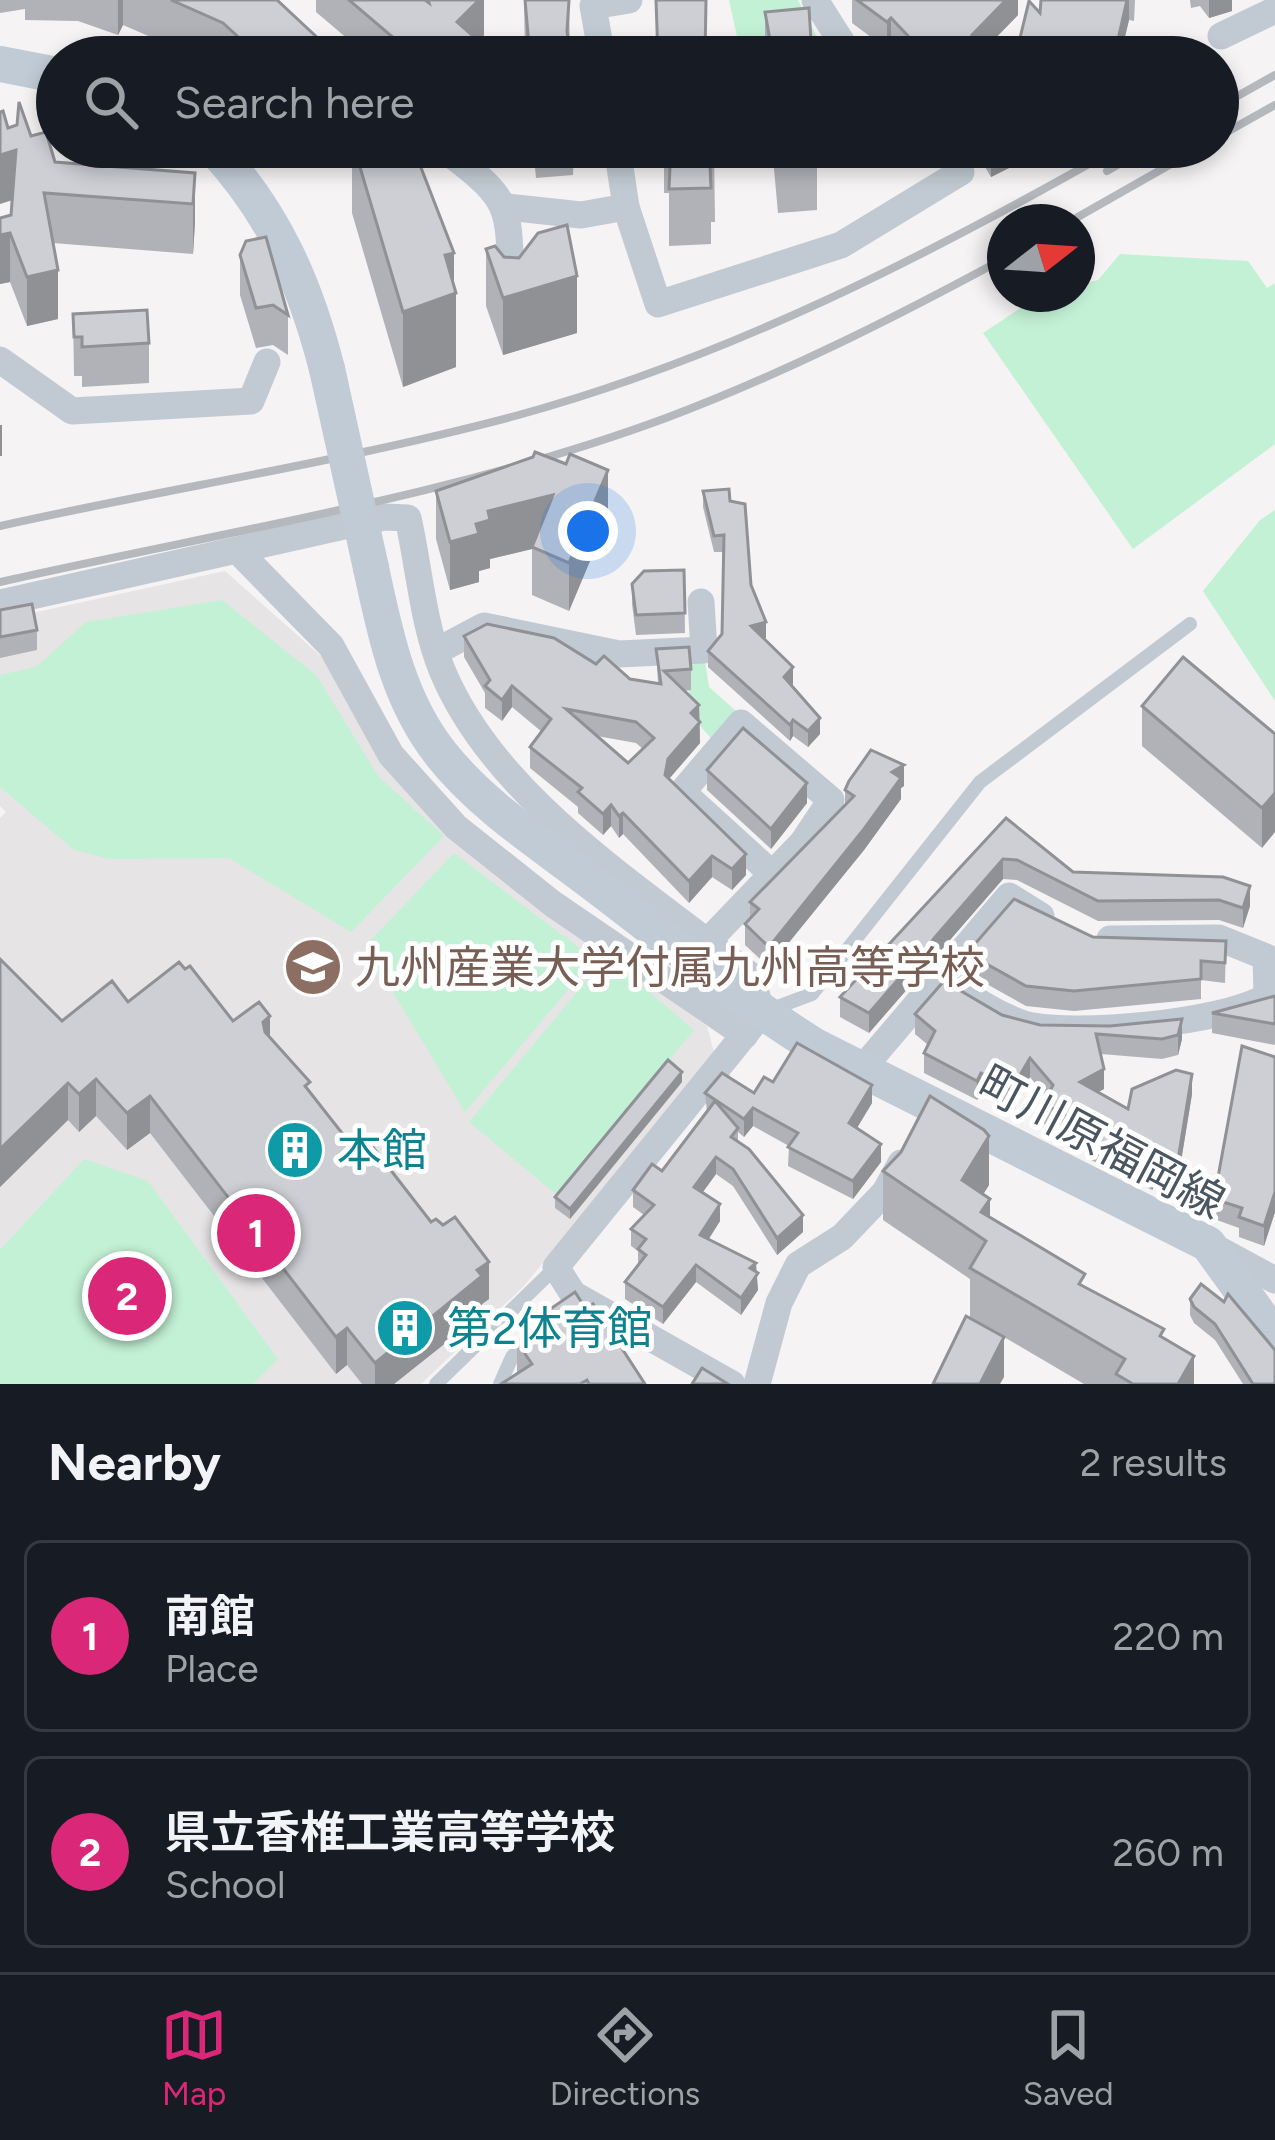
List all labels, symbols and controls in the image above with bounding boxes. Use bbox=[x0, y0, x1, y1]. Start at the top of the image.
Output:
search box bbox=[36, 36, 1239, 168]
icon: search bbox=[78, 69, 144, 135]
text: Search here bbox=[174, 75, 414, 129]
north arrow bbox=[987, 204, 1095, 312]
your location bbox=[558, 501, 618, 561]
school or university icon: 九州産業大学付属九州高等学校 bbox=[282, 936, 344, 998]
place label: 九州産業大学付属九州高等学校 bbox=[355, 940, 985, 994]
street label: 町川原福岡線 bbox=[970, 1055, 1234, 1229]
building icon: 本館 bbox=[264, 1119, 326, 1181]
place label: 本館 bbox=[337, 1123, 427, 1177]
pin: 1 bbox=[217, 1188, 295, 1278]
pin: 2 bbox=[88, 1251, 166, 1341]
building icon: 第2体育館 bbox=[374, 1297, 436, 1359]
place label: 第2体育館 bbox=[447, 1301, 652, 1355]
text: Nearby bbox=[48, 1432, 221, 1493]
text: 2 results bbox=[1080, 1439, 1227, 1486]
text: 南館 bbox=[165, 1589, 255, 1643]
text: 1 bbox=[82, 1613, 98, 1660]
text: 220 m bbox=[1113, 1613, 1224, 1660]
text: Place bbox=[165, 1645, 258, 1692]
text: 県立香椎工業高等学校 bbox=[165, 1805, 615, 1859]
text: 2 bbox=[79, 1829, 101, 1876]
text: 260 m bbox=[1112, 1829, 1224, 1876]
text: School bbox=[165, 1861, 286, 1908]
tab: Map bbox=[161, 2002, 227, 2113]
tab: Directions bbox=[550, 2002, 700, 2113]
tab: Saved bbox=[1023, 2002, 1114, 2113]

